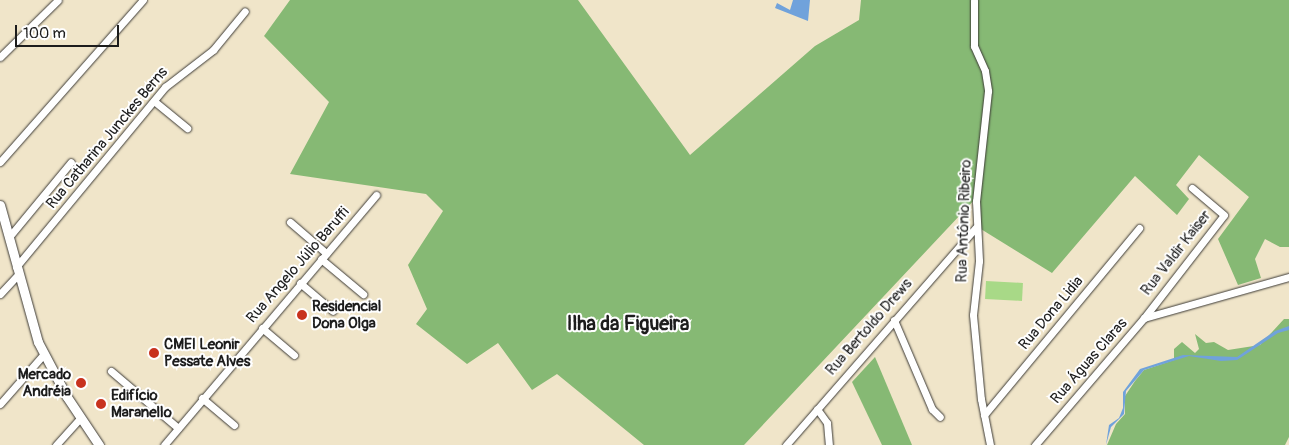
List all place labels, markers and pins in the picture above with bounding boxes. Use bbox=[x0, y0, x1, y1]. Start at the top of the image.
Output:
place label: Residencial Dona Olga bbox=[312, 297, 381, 332]
marker: Residencial Dona Olga bbox=[296, 309, 308, 321]
place label: CMEI Leonir Pessate Alves bbox=[164, 335, 250, 370]
marker: CMEI Leonir Pessate Alves bbox=[148, 347, 160, 359]
place label: Mercado Andréia bbox=[18, 365, 71, 400]
marker: Mercado Andréia bbox=[75, 377, 87, 389]
place label: Edifício Maranello bbox=[111, 386, 172, 421]
marker: Edifício Maranello bbox=[95, 398, 107, 410]

